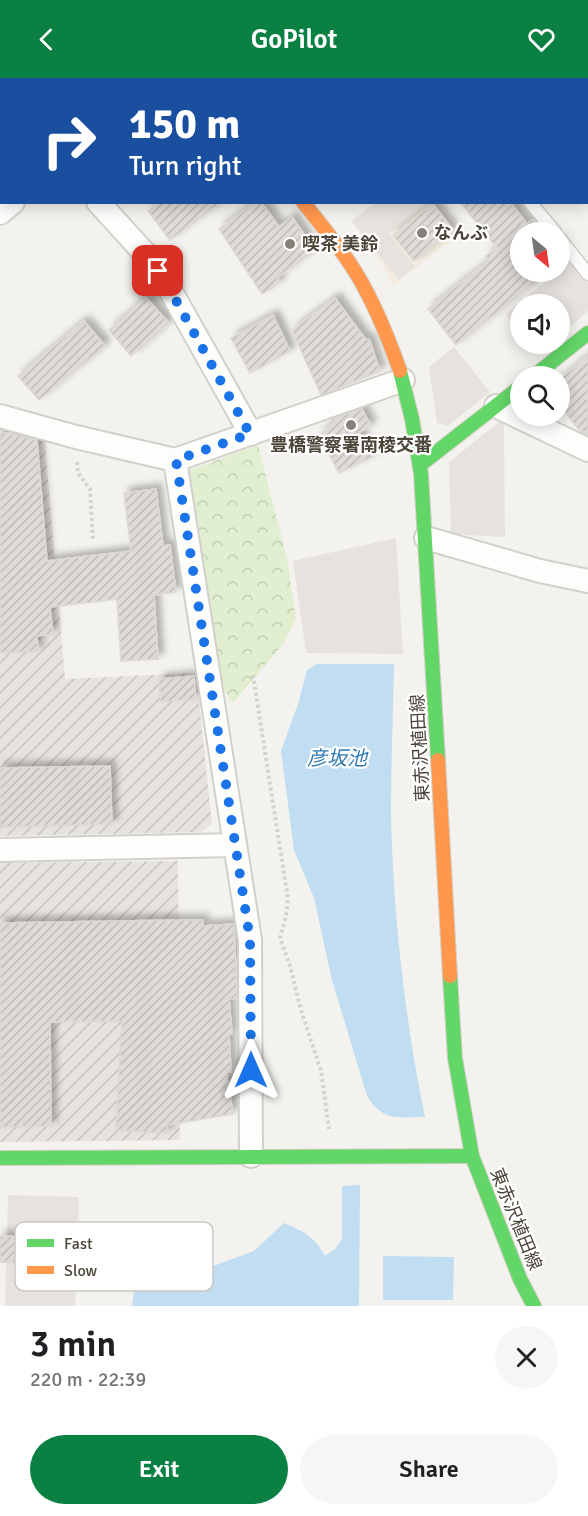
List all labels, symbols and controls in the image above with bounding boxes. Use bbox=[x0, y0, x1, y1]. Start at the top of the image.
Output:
icon: back bbox=[30, 23, 63, 56]
text: GoPilot bbox=[251, 23, 337, 56]
icon: heart bbox=[525, 23, 558, 56]
text: 150 m bbox=[129, 99, 240, 150]
icon: right bbox=[30, 102, 108, 180]
text: Turn right bbox=[129, 150, 242, 183]
place label: なんぶ bbox=[434, 222, 488, 244]
north arrow bbox=[510, 222, 570, 282]
map controls bbox=[510, 222, 570, 426]
marker: なんぶ bbox=[415, 226, 429, 240]
place label: 喫茶 美鈴 bbox=[302, 233, 379, 255]
marker: 喫茶 美鈴 bbox=[283, 237, 297, 251]
pin bbox=[132, 245, 183, 296]
icon: arrive bbox=[141, 254, 174, 287]
button: sound bbox=[510, 294, 570, 354]
button: search bbox=[510, 366, 570, 426]
marker: 豊橋警察署南稜交番 bbox=[344, 418, 358, 432]
place label: 豊橋警察署南稜交番 bbox=[270, 434, 432, 456]
street label: 東赤沢植田線 bbox=[406, 693, 434, 803]
water label: 彦坂池 bbox=[307, 746, 369, 771]
position arrow bbox=[219, 1038, 283, 1102]
street label: 東赤沢植田線 bbox=[486, 1165, 546, 1273]
legend bbox=[15, 1222, 213, 1291]
text: Fast bbox=[64, 1234, 93, 1254]
text: Slow bbox=[64, 1261, 98, 1281]
text: 3 min bbox=[30, 1322, 116, 1367]
button: close bbox=[495, 1326, 558, 1389]
text: 220 m · 22:39 bbox=[30, 1367, 146, 1392]
button: Exit bbox=[30, 1435, 288, 1504]
button: Share bbox=[300, 1435, 558, 1504]

